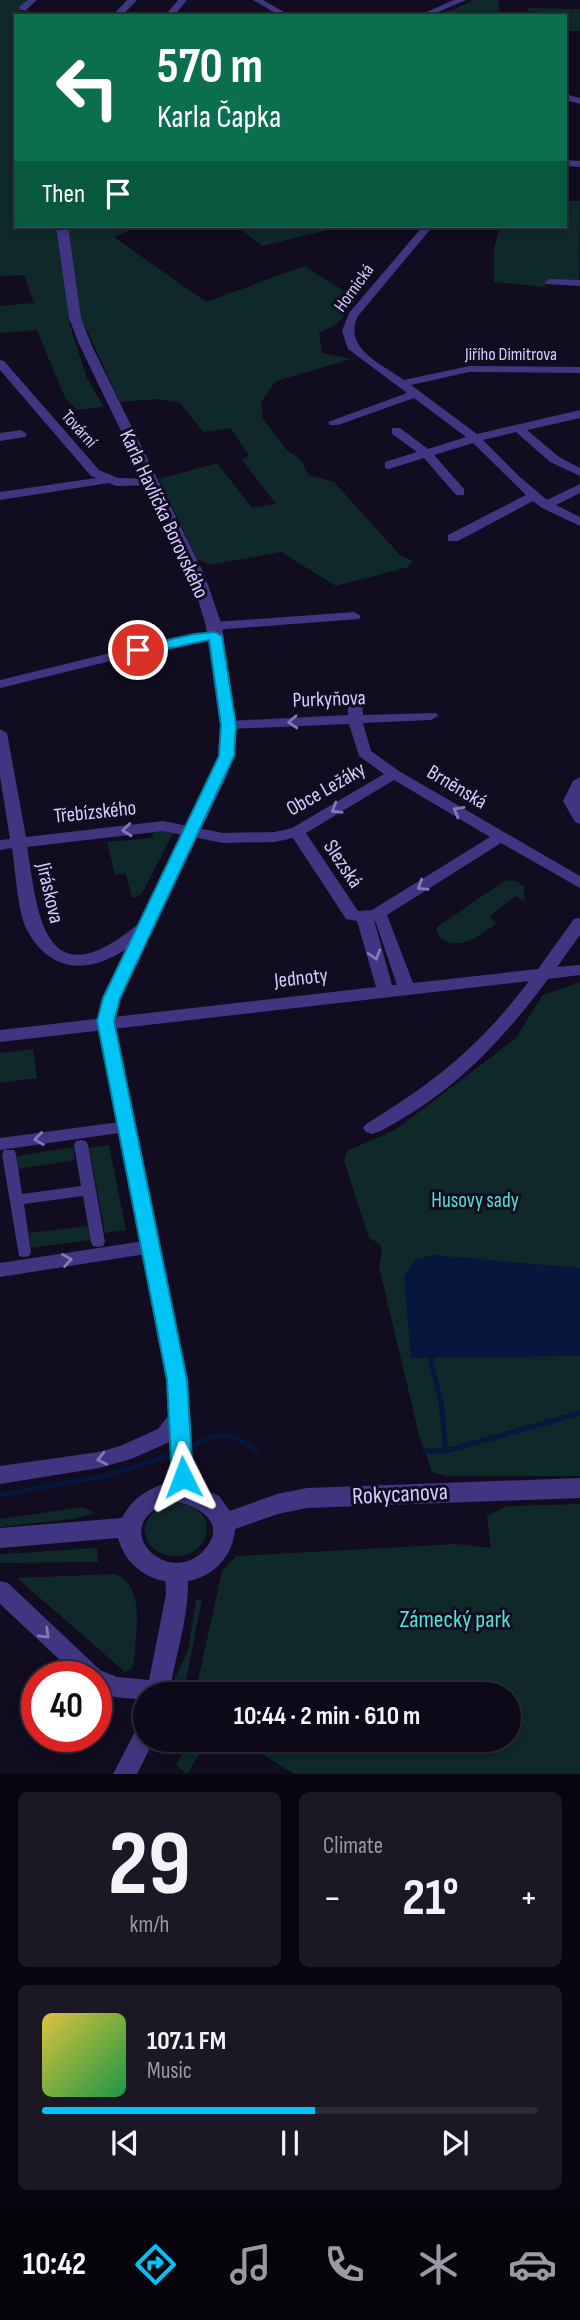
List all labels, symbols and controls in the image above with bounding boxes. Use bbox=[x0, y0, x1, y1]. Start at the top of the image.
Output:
text: 570 m bbox=[157, 38, 263, 97]
icon: left bbox=[42, 42, 133, 133]
text: Karla Čapka bbox=[157, 98, 281, 137]
icon: arrive bbox=[99, 175, 137, 213]
text: Then bbox=[42, 179, 85, 210]
street label: Hornická bbox=[330, 260, 378, 316]
street label: Jiřího Dimitrova bbox=[464, 344, 557, 365]
street label: Tovární bbox=[57, 406, 102, 453]
street label: Karla Havlíčka Borovského bbox=[114, 426, 214, 602]
pin bbox=[108, 620, 168, 680]
icon: arrive bbox=[119, 631, 157, 669]
street label: Purkyňova bbox=[292, 685, 366, 713]
one-way arrow bbox=[287, 714, 298, 729]
street label: Obce Ležáky bbox=[282, 756, 370, 822]
street label: Brněnská bbox=[423, 759, 491, 815]
street label: Třebízského bbox=[53, 795, 137, 829]
one-way arrow bbox=[330, 800, 343, 813]
one-way arrow bbox=[452, 807, 465, 820]
one-way arrow bbox=[121, 822, 133, 837]
street label: Slezská bbox=[318, 835, 368, 893]
street label: Jiráskova bbox=[31, 859, 69, 926]
one-way arrow bbox=[417, 878, 430, 891]
one-way arrow bbox=[367, 949, 382, 961]
street label: Jednoty bbox=[272, 963, 329, 993]
one-way arrow bbox=[33, 1131, 45, 1146]
park label: Husovy sady bbox=[431, 1188, 519, 1213]
one-way arrow bbox=[62, 1252, 73, 1267]
position arrow bbox=[146, 1440, 220, 1514]
one-way arrow bbox=[96, 1451, 108, 1465]
street label: Rokycanova bbox=[351, 1477, 449, 1511]
park label: Zámecký park bbox=[399, 1605, 511, 1634]
one-way arrow bbox=[37, 1626, 50, 1639]
speed limit sign: 40 bbox=[21, 1661, 112, 1752]
text: 10:44 · 2 min · 610 m bbox=[234, 1701, 420, 1732]
text: 29 bbox=[108, 1811, 191, 1920]
text: Climate bbox=[323, 1832, 383, 1860]
text: 21° bbox=[402, 1867, 459, 1930]
text: − bbox=[323, 1876, 342, 1921]
text: + bbox=[519, 1876, 538, 1921]
text: km/h bbox=[130, 1911, 169, 1939]
text: 107.1 FM bbox=[147, 2026, 226, 2057]
text: Music bbox=[147, 2057, 192, 2085]
icon: previous bbox=[106, 2124, 144, 2162]
icon: pause bbox=[271, 2124, 309, 2162]
icon: next bbox=[436, 2124, 474, 2162]
icon: directions bbox=[131, 2240, 180, 2289]
icon: music bbox=[226, 2240, 275, 2289]
icon: phone bbox=[320, 2240, 369, 2289]
icon: climate bbox=[414, 2240, 463, 2289]
icon: car bbox=[508, 2240, 557, 2289]
text: 10:42 bbox=[23, 2245, 86, 2284]

